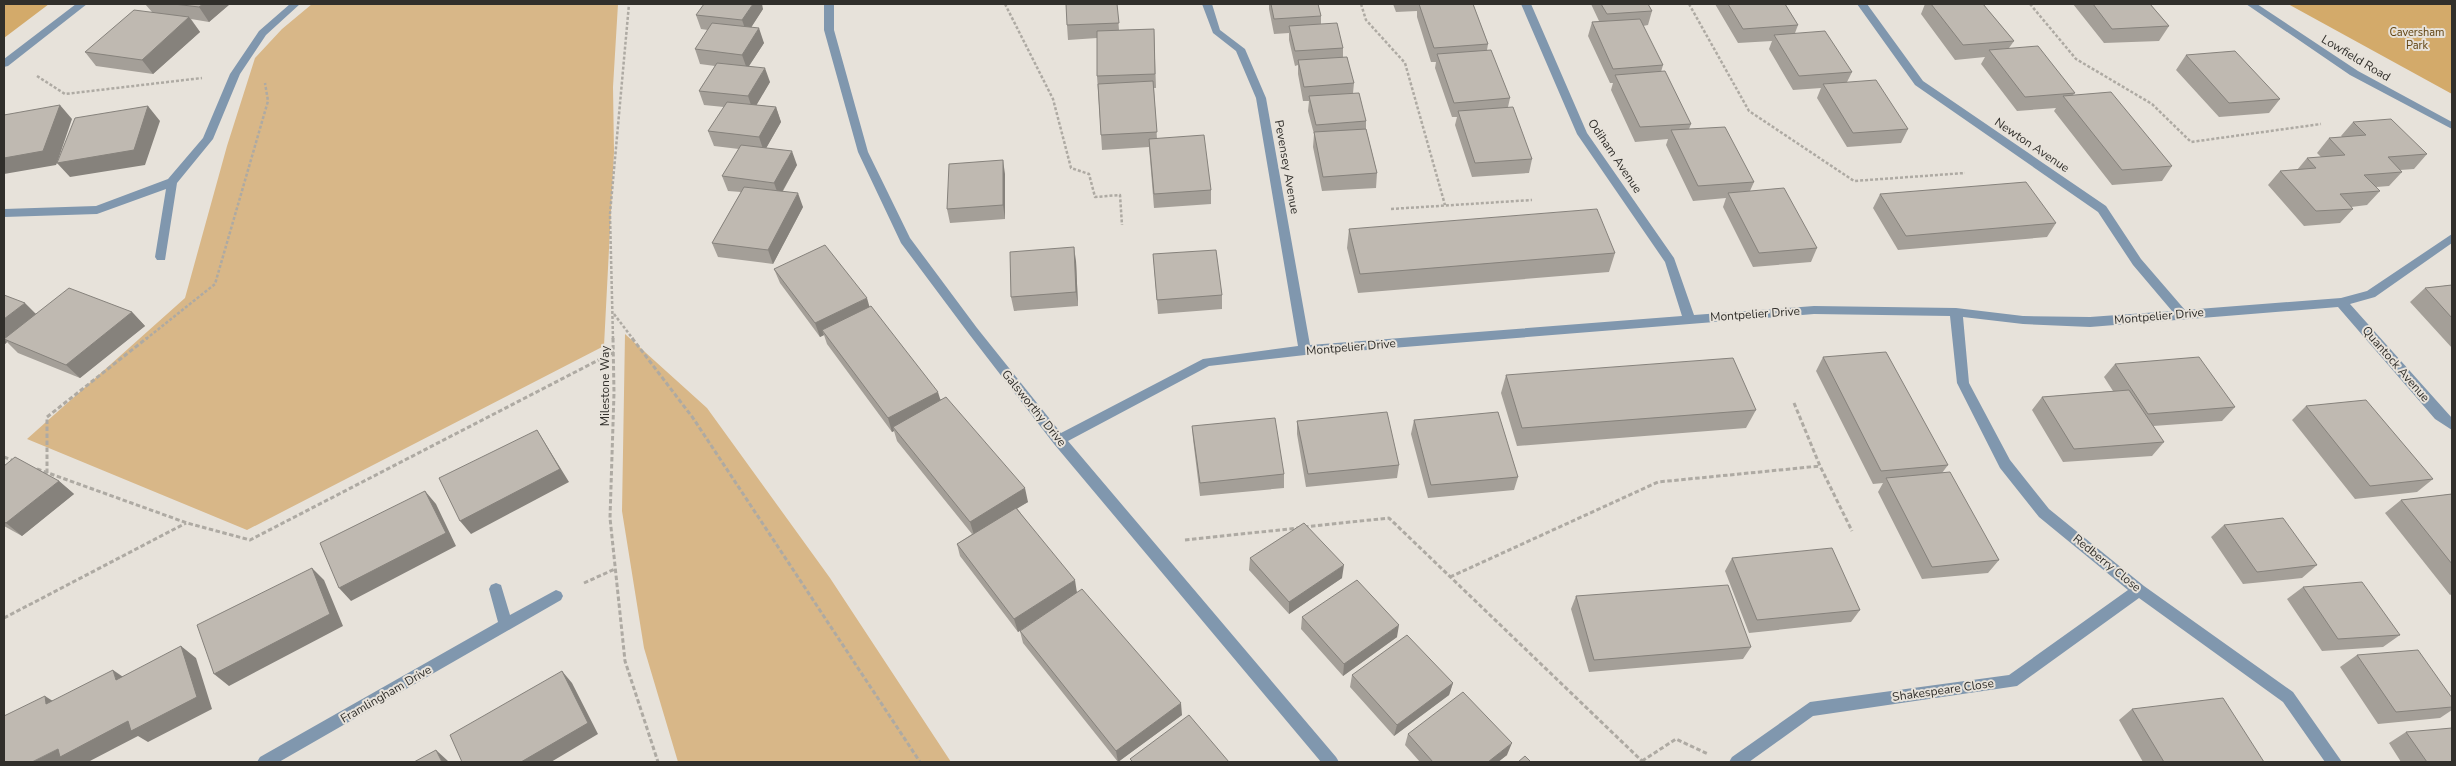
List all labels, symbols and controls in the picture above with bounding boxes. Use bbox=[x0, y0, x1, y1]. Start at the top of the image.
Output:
park label: Caversham Park bbox=[2389, 25, 2445, 53]
street label: Lowfield Road bbox=[2319, 31, 2393, 85]
street label: Newton Avenue bbox=[1991, 114, 2073, 176]
street label: Odiham Avenue bbox=[1584, 116, 1646, 196]
street label: Pevensey Avenue bbox=[1271, 119, 1303, 215]
street label: Montpelier Drive bbox=[1710, 303, 1800, 325]
street label: Montpelier Drive bbox=[2114, 304, 2204, 328]
street label: Quantock Avenue bbox=[2359, 323, 2433, 405]
street label: Montpelier Drive bbox=[1306, 335, 1396, 359]
street label: Milestone Way bbox=[597, 345, 613, 426]
street label: Galsworthy Drive bbox=[998, 366, 1070, 450]
street label: Redberry Close bbox=[2070, 531, 2144, 595]
street label: Framlingham Drive bbox=[338, 661, 434, 727]
street label: Shakespeare Close bbox=[1891, 675, 1995, 705]

